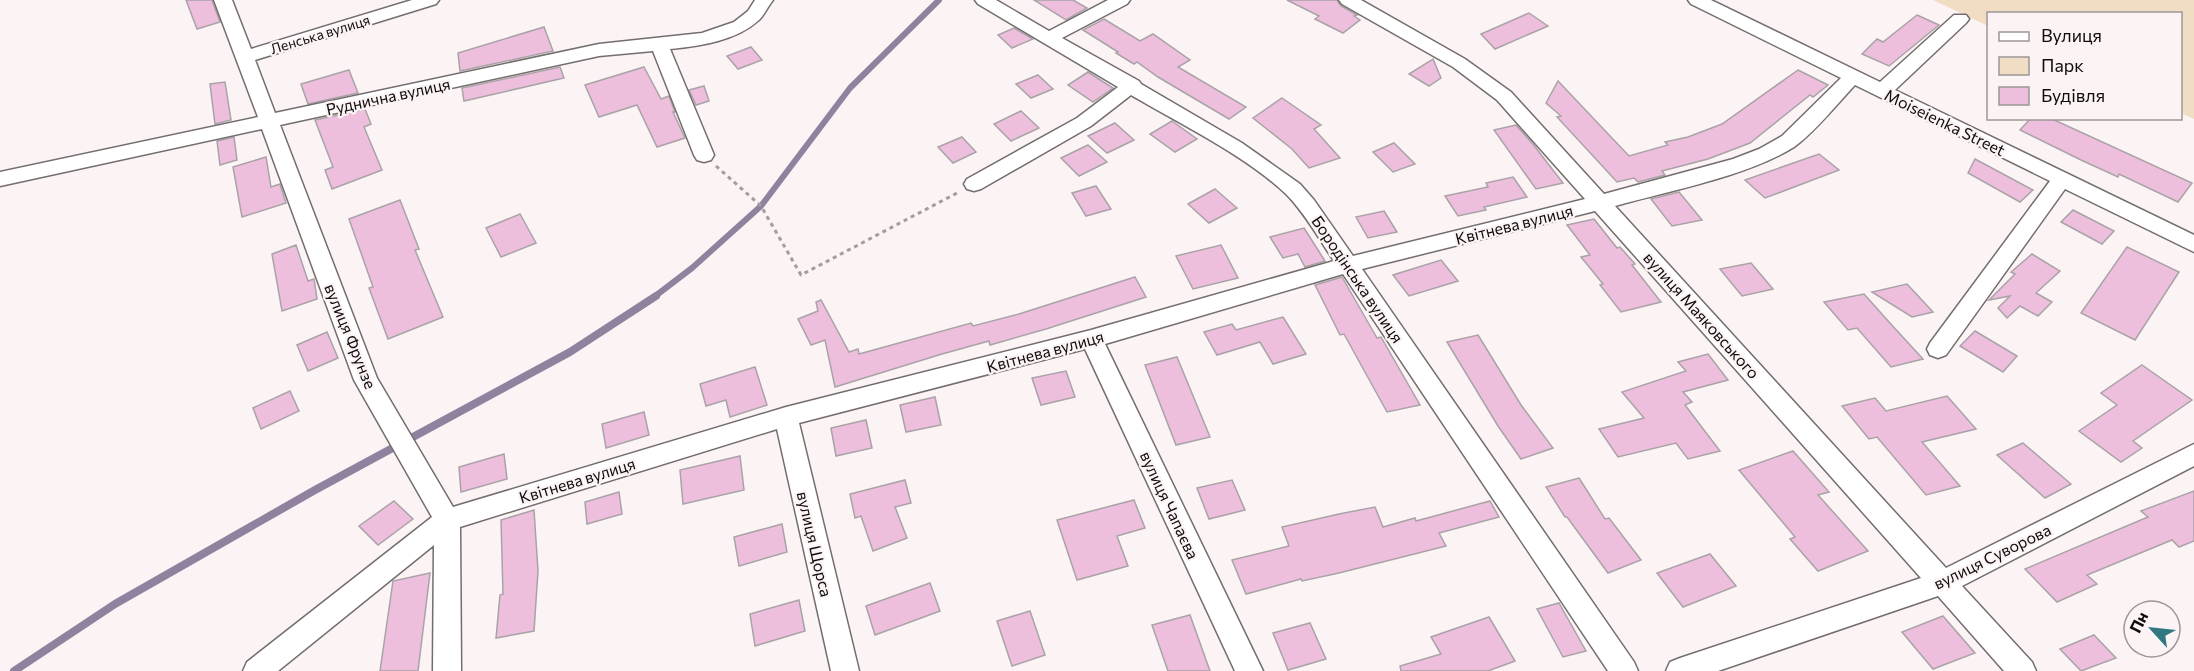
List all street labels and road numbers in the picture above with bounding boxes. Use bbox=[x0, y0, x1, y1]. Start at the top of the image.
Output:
street label: Ленська вулиця bbox=[268, 11, 372, 57]
street label: Руднична вулиця bbox=[324, 74, 452, 118]
street label: Moiseienka Street bbox=[1882, 85, 2009, 160]
street label: Квітнева вулиця bbox=[1453, 200, 1575, 248]
street label: Бородінська вулиця bbox=[1308, 212, 1408, 346]
street label: вулиця Маяковського bbox=[1640, 248, 1764, 382]
street label: вулиця Фрунзе bbox=[321, 281, 381, 391]
street label: Квітнева вулиця bbox=[984, 326, 1106, 376]
street label: вулиця Чапаєва bbox=[1137, 448, 1203, 562]
street label: Квітнева вулиця bbox=[517, 453, 637, 507]
street label: вулиця Щорса bbox=[794, 489, 836, 599]
street label: вулиця Суворова bbox=[1930, 519, 2054, 593]

